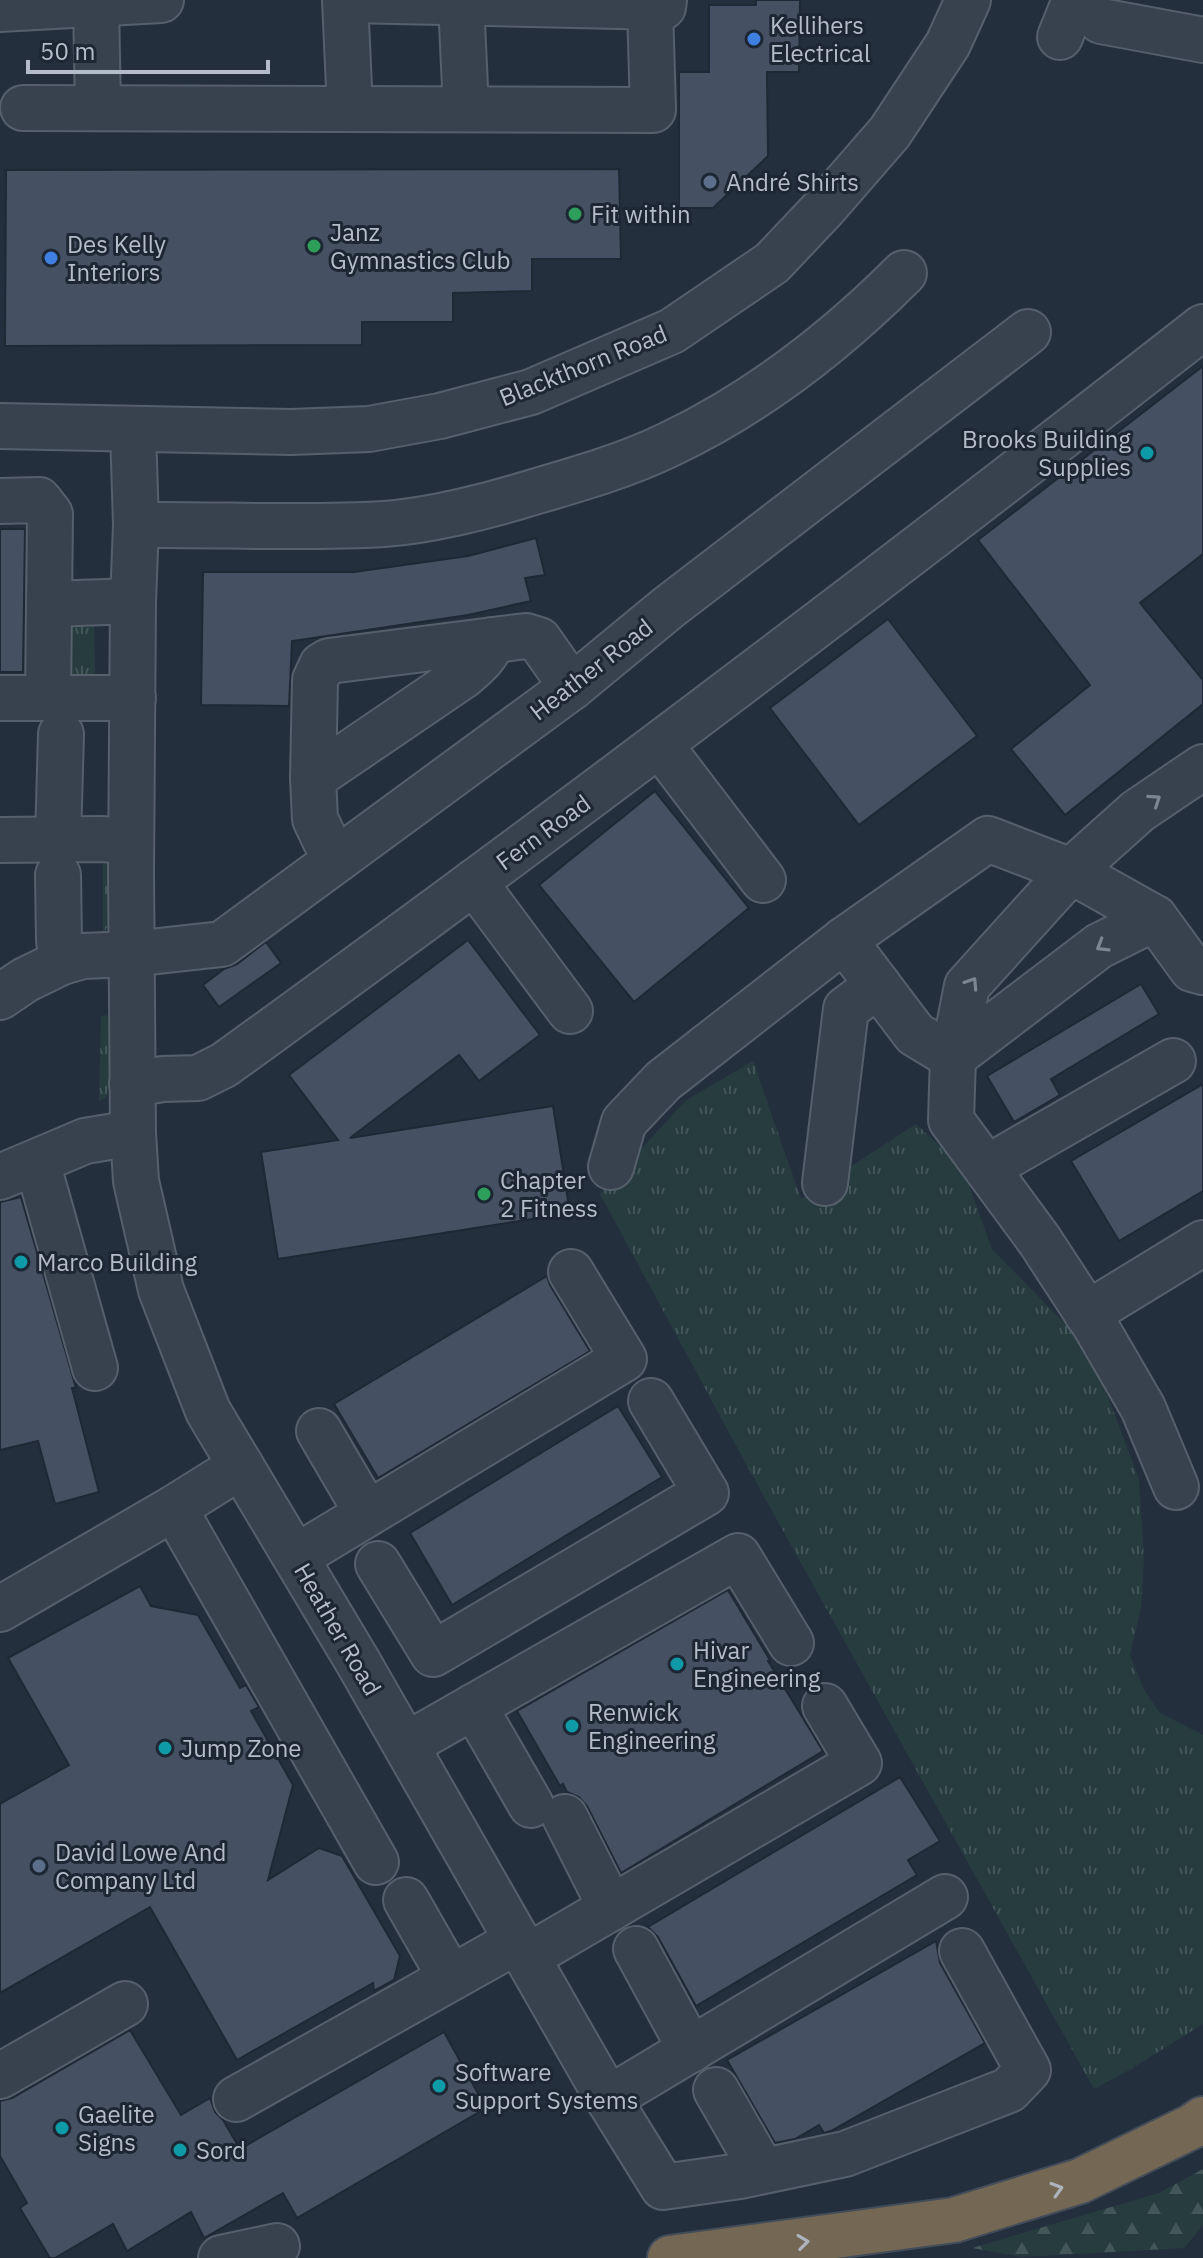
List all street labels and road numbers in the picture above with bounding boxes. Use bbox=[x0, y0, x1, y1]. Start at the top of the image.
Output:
street label: Blackthorn Road bbox=[494, 317, 672, 413]
street label: Heather Road bbox=[523, 611, 659, 727]
street label: Fern Road bbox=[489, 787, 597, 877]
street label: Heather Road bbox=[287, 1557, 389, 1701]

